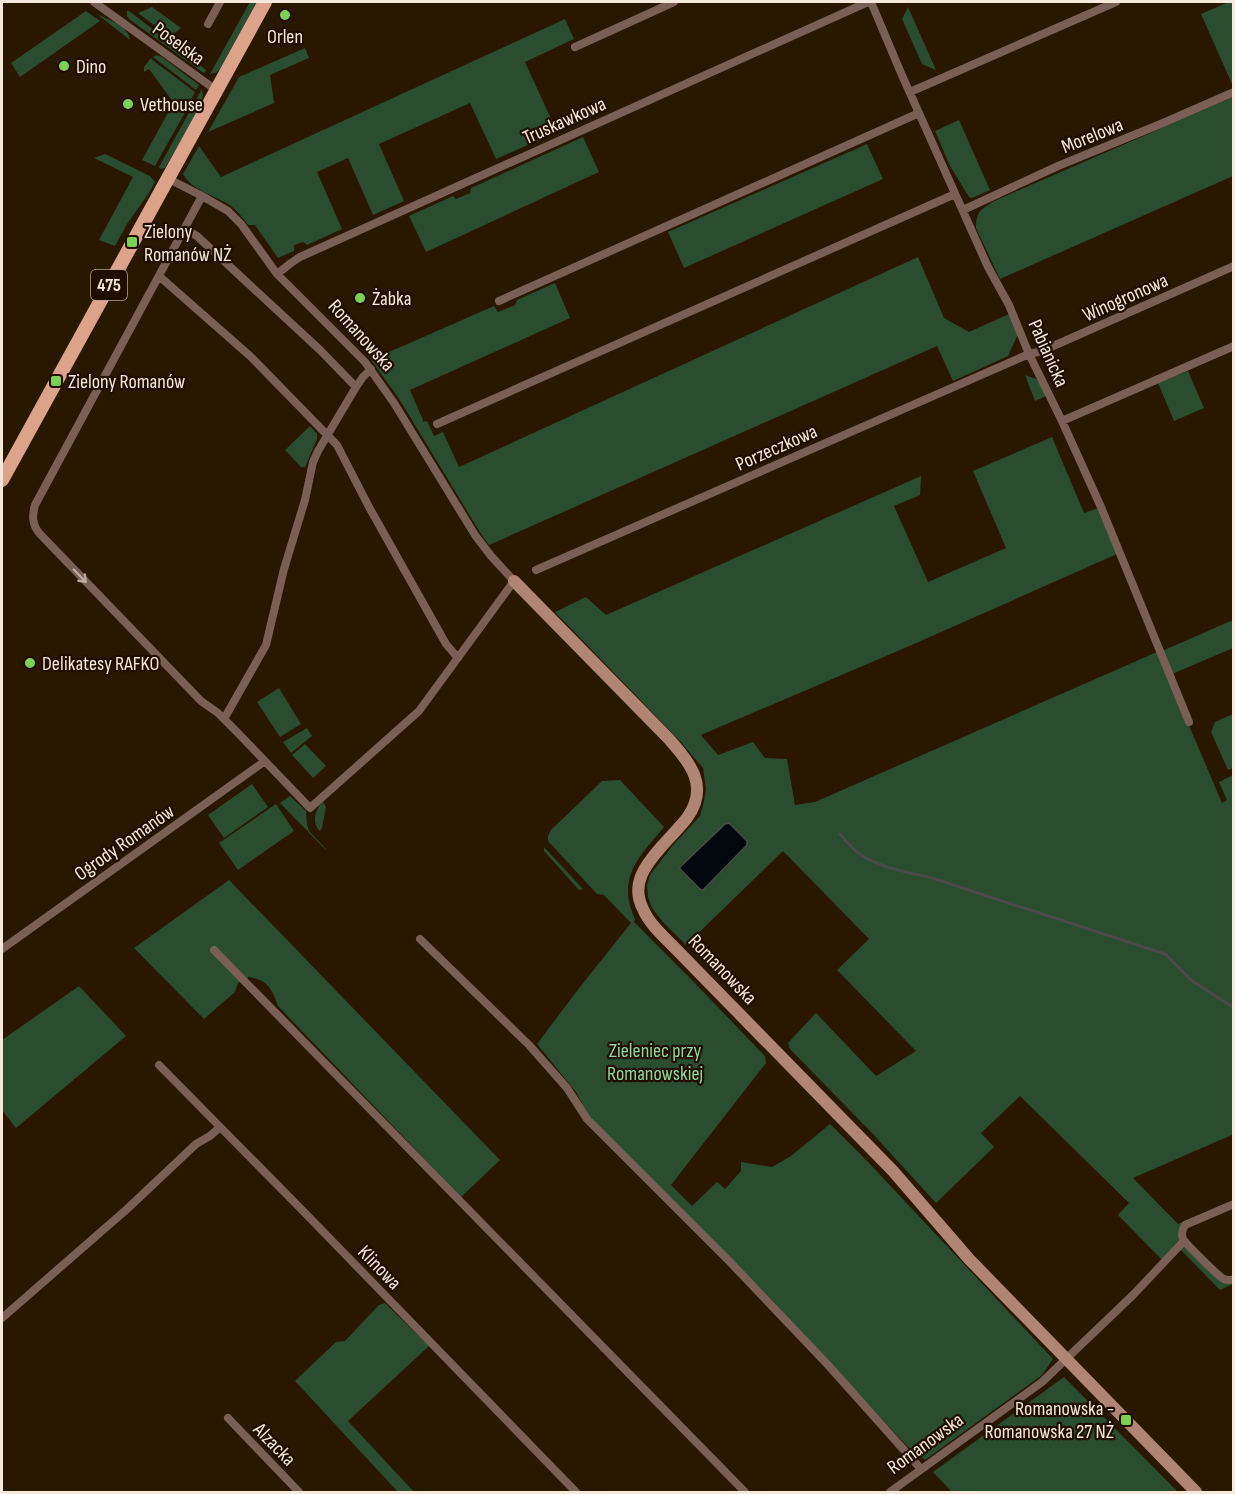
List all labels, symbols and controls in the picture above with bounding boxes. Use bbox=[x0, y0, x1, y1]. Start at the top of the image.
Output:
marker: Orlen bbox=[278, 8, 292, 22]
street label: Poselska bbox=[148, 17, 209, 71]
place label: Orlen bbox=[267, 25, 303, 49]
place label: Dino bbox=[76, 55, 106, 79]
marker: Dino bbox=[57, 59, 71, 73]
street label: Truskawkowa bbox=[519, 92, 610, 150]
place label: Vethouse bbox=[140, 93, 203, 117]
marker: Vethouse bbox=[121, 97, 135, 111]
street label: Morelowa bbox=[1058, 113, 1127, 159]
place label: Zielony Romanów NŻ bbox=[144, 220, 232, 267]
marker: Zielony Romanów NŻ bbox=[125, 235, 139, 249]
street label: Winogronowa bbox=[1079, 269, 1172, 327]
road number: 475 bbox=[91, 270, 127, 300]
place label: Żabka bbox=[372, 287, 411, 311]
marker: Żabka bbox=[353, 291, 367, 305]
street label: Romanowska bbox=[323, 295, 400, 377]
street label: Pabianicka bbox=[1023, 316, 1074, 391]
place label: Zielony Romanów bbox=[68, 370, 185, 394]
marker: Zielony Romanów bbox=[49, 374, 63, 388]
street label: Porzeczkowa bbox=[732, 419, 821, 477]
one-way arrow bbox=[73, 569, 87, 584]
place label: Delikatesy RAFKO bbox=[42, 652, 159, 676]
marker: Delikatesy RAFKO bbox=[23, 656, 37, 670]
street label: Ogrody Romanów bbox=[70, 800, 179, 886]
street label: Romanowska bbox=[683, 930, 762, 1010]
park label: Zieleniec przy Romanowskiej bbox=[607, 1039, 703, 1086]
street label: Klinowa bbox=[352, 1241, 406, 1295]
place label: Romanowska - Romanowska 27 NŻ bbox=[985, 1397, 1114, 1444]
street label: Romanowska bbox=[883, 1408, 968, 1479]
marker: Romanowska - Romanowska 27 NŻ bbox=[1119, 1413, 1133, 1427]
street label: Alzacka bbox=[247, 1417, 301, 1471]

